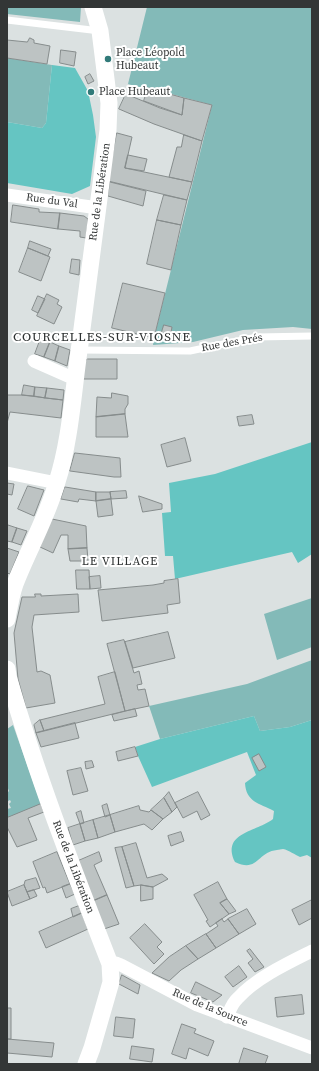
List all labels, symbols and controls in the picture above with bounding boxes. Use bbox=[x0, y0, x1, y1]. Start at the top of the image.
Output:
place label: Place Léopold Hubeaut bbox=[116, 46, 185, 72]
marker: Place Léopold Hubeaut bbox=[103, 54, 113, 64]
place label: Place Hubeaut bbox=[99, 85, 170, 99]
marker: Place Hubeaut bbox=[86, 87, 96, 97]
street label: Rue de la Libération bbox=[87, 142, 113, 242]
street label: Rue du Val bbox=[25, 191, 79, 211]
district label: COURCELLES-SUR-VIOSNE bbox=[13, 330, 191, 346]
street label: Rue des Prés bbox=[200, 331, 264, 355]
district label: LE VILLAGE bbox=[82, 555, 158, 569]
street label: Rue de la Libération bbox=[49, 819, 97, 915]
street label: Rue de la Source bbox=[170, 986, 250, 1030]

